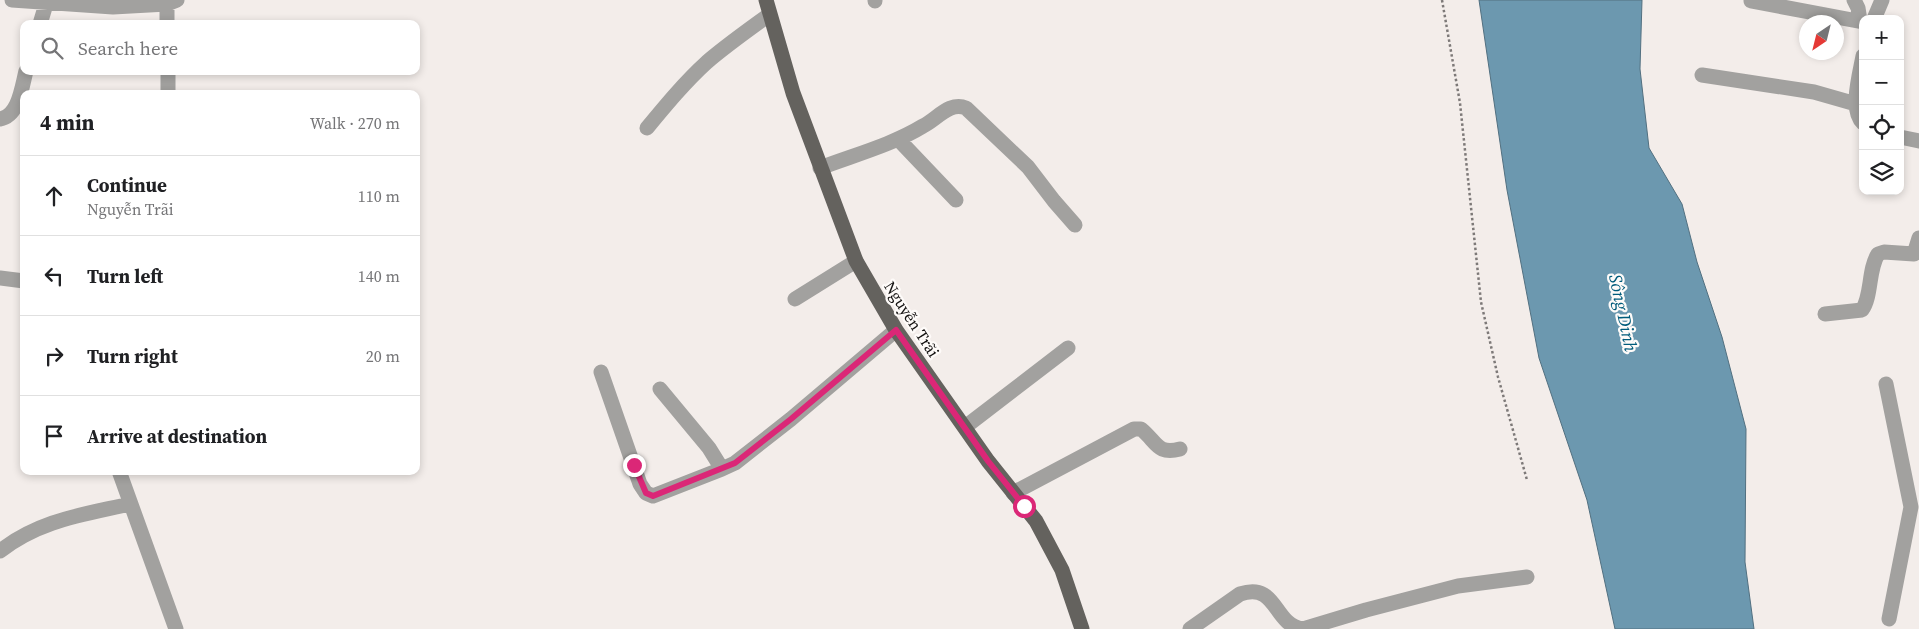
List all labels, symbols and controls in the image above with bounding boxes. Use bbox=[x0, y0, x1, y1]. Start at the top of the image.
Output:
north arrow bbox=[1799, 15, 1844, 60]
map controls bbox=[1859, 15, 1904, 195]
button: + bbox=[1859, 15, 1904, 60]
search box bbox=[20, 20, 420, 75]
icon: search bbox=[38, 34, 66, 62]
text: Search here bbox=[78, 35, 178, 61]
button: − bbox=[1859, 60, 1904, 105]
button: locate bbox=[1859, 105, 1904, 150]
text: 4 min bbox=[40, 108, 95, 137]
text: Walk · 270 m bbox=[310, 112, 400, 134]
button: layers bbox=[1859, 150, 1904, 195]
text: Continue bbox=[87, 172, 167, 198]
icon: ahead bbox=[40, 182, 68, 210]
text: 110 m bbox=[358, 185, 400, 207]
text: Nguyễn Trãi bbox=[87, 198, 174, 220]
icon: left bbox=[40, 262, 68, 290]
text: Turn left bbox=[87, 263, 163, 289]
text: 140 m bbox=[358, 265, 400, 287]
water label: Sông Dinh bbox=[1603, 272, 1644, 354]
street label: Nguyễn Trãi bbox=[879, 277, 945, 361]
icon: right bbox=[40, 342, 68, 370]
text: Turn right bbox=[87, 343, 178, 369]
text: 20 m bbox=[366, 345, 400, 367]
icon: arrive bbox=[40, 422, 68, 450]
text: Arrive at destination bbox=[87, 423, 267, 449]
route end bbox=[623, 454, 646, 477]
route start bbox=[1013, 495, 1036, 518]

